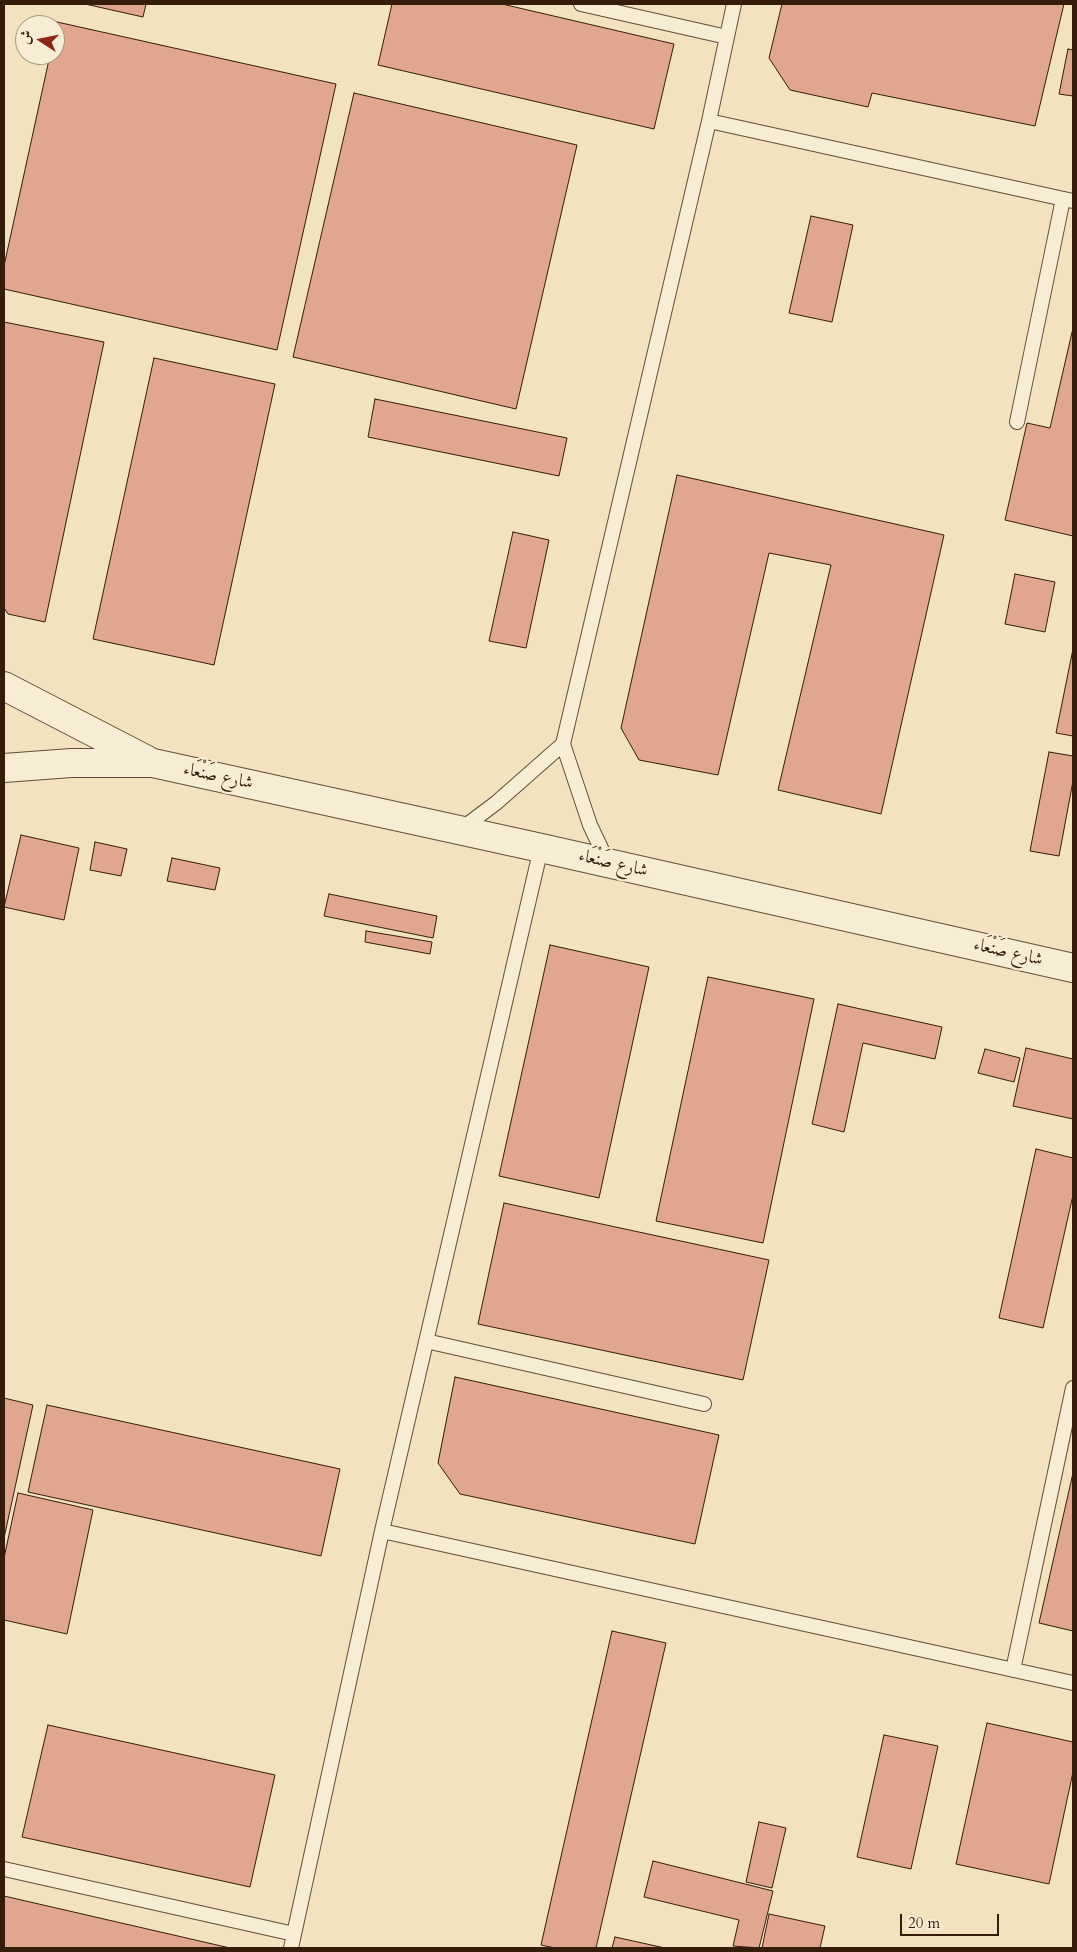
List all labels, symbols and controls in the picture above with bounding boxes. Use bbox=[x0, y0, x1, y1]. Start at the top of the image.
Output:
north arrow bbox=[15, 15, 65, 65]
text: ش bbox=[15, 29, 36, 46]
street label: شارع صَنْعَاء bbox=[181, 759, 255, 795]
street label: شارع صَنْعَاء bbox=[576, 846, 650, 882]
street label: شارع صَنْعَاء bbox=[971, 935, 1045, 971]
scale bar bbox=[902, 1904, 1001, 1936]
text: 20 m bbox=[908, 1913, 940, 1933]

